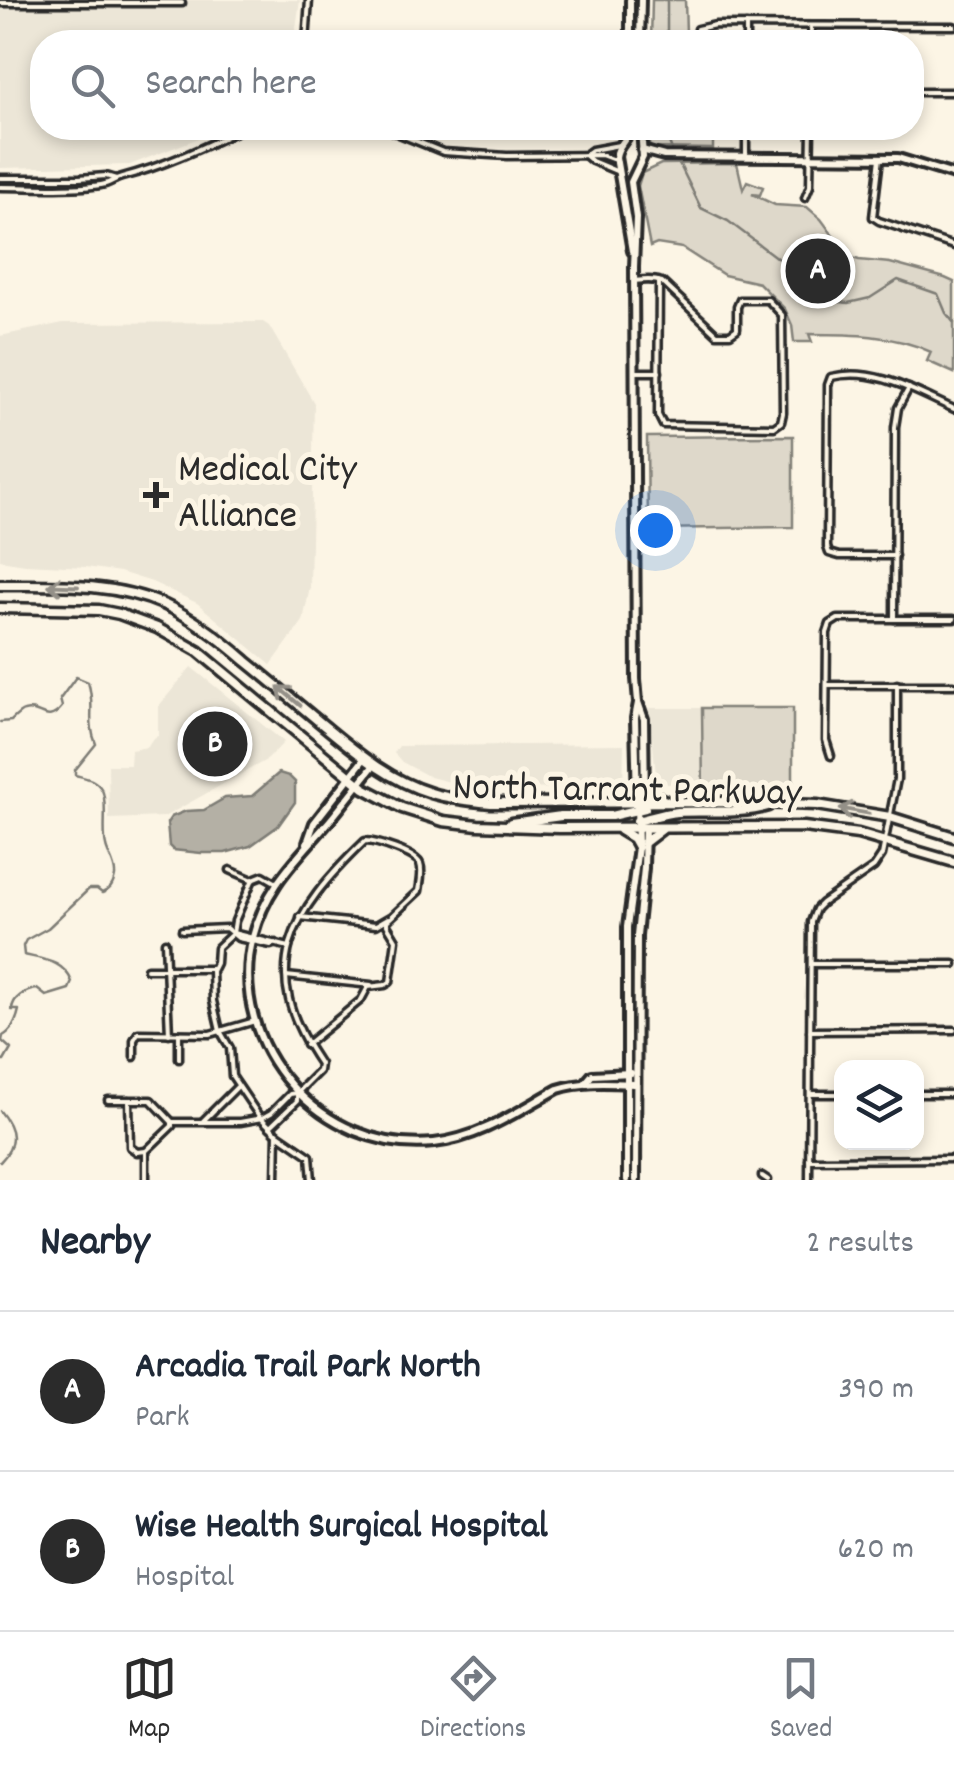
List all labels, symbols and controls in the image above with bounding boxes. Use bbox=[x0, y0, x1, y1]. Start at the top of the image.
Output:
search box bbox=[30, 30, 924, 140]
icon: search bbox=[65, 58, 120, 113]
text: Search here bbox=[145, 58, 317, 113]
pin: A bbox=[786, 234, 850, 308]
place label: Medical City Alliance bbox=[178, 444, 357, 547]
marker: Medical City Alliance bbox=[143, 482, 169, 508]
your location bbox=[630, 505, 681, 556]
one-way arrow bbox=[48, 576, 80, 595]
one-way arrow bbox=[277, 686, 303, 708]
pin: B bbox=[182, 706, 248, 782]
street label: North Tarrant Parkway bbox=[452, 761, 803, 825]
one-way arrow bbox=[838, 800, 870, 819]
map controls bbox=[834, 1060, 924, 1150]
button: layers bbox=[834, 1060, 924, 1150]
text: Nearby bbox=[40, 1215, 150, 1275]
text: 2 results bbox=[807, 1222, 914, 1268]
text: Arcadia Trail Park North bbox=[135, 1341, 481, 1396]
text: A bbox=[64, 1368, 81, 1414]
text: 390 m bbox=[838, 1368, 914, 1414]
text: Park bbox=[135, 1396, 190, 1442]
text: Wise Health Surgical Hospital bbox=[135, 1501, 548, 1556]
text: B bbox=[65, 1528, 80, 1574]
text: 620 m bbox=[838, 1528, 914, 1574]
text: Hospital bbox=[135, 1556, 234, 1602]
tab: Map bbox=[122, 1651, 177, 1751]
tab: Directions bbox=[420, 1651, 526, 1751]
tab: Saved bbox=[770, 1651, 832, 1751]

